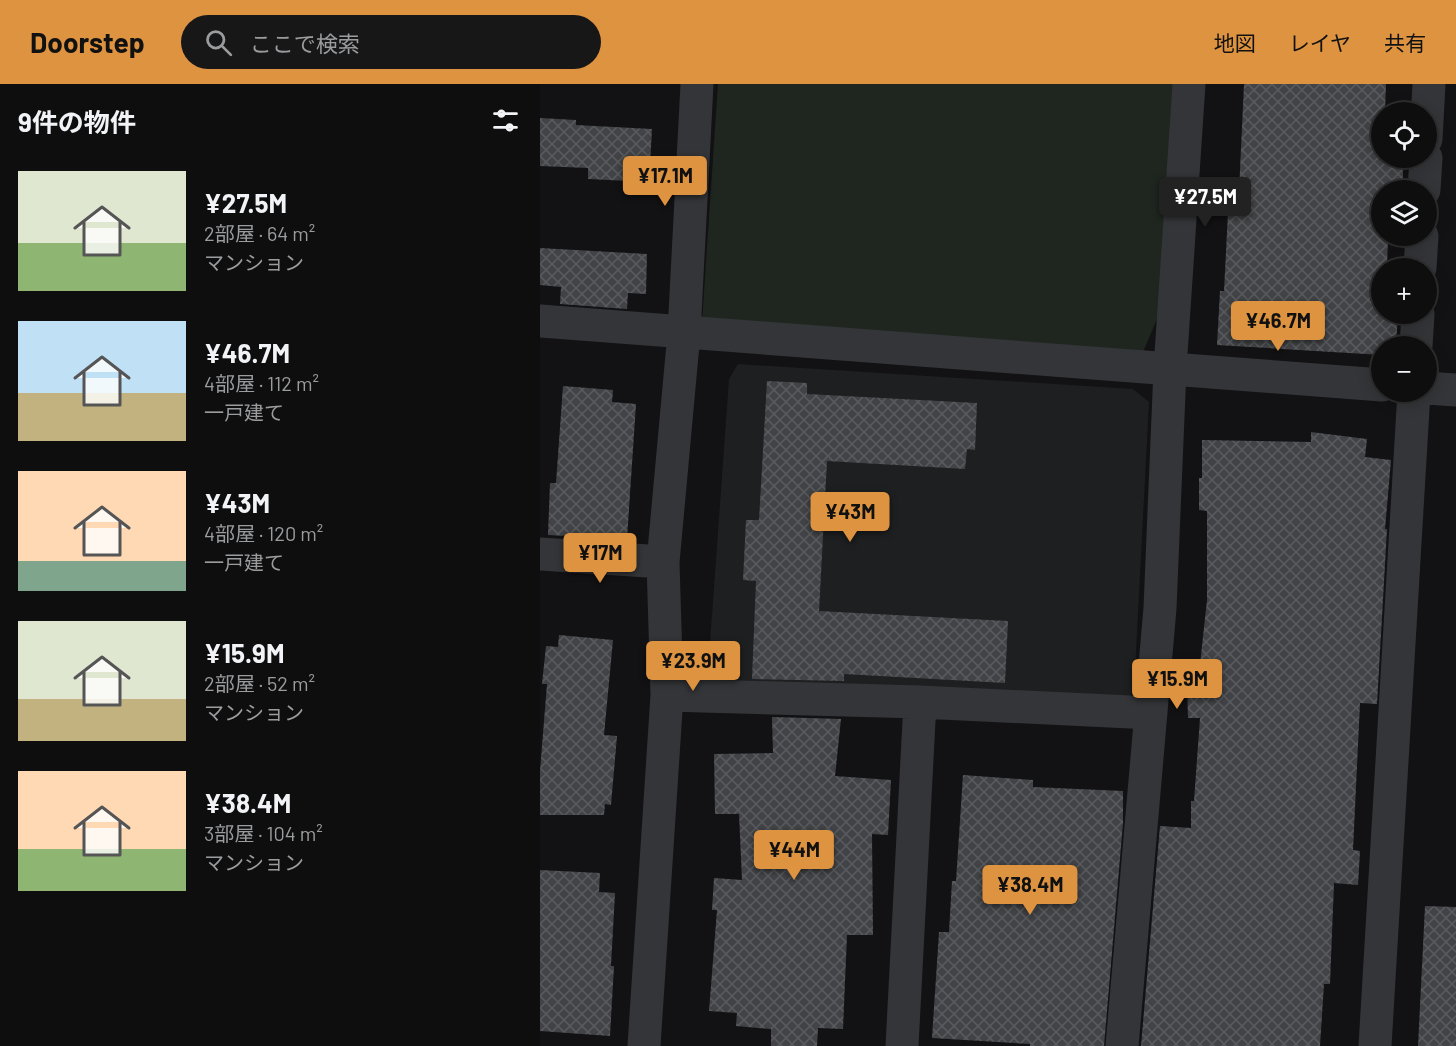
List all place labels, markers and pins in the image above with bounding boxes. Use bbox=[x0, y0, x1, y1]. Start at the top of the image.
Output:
pin: ¥17.1M bbox=[616, 156, 714, 207]
pin: ¥27.5M bbox=[1156, 177, 1254, 228]
pin: ¥46.7M bbox=[1229, 301, 1327, 352]
pin: ¥43M bbox=[814, 492, 886, 543]
pin: ¥17M bbox=[564, 533, 636, 584]
pin: ¥23.9M bbox=[644, 641, 742, 692]
pin: ¥15.9M bbox=[1128, 659, 1226, 710]
pin: ¥44M bbox=[758, 830, 830, 881]
pin: ¥38.4M bbox=[981, 865, 1079, 916]

